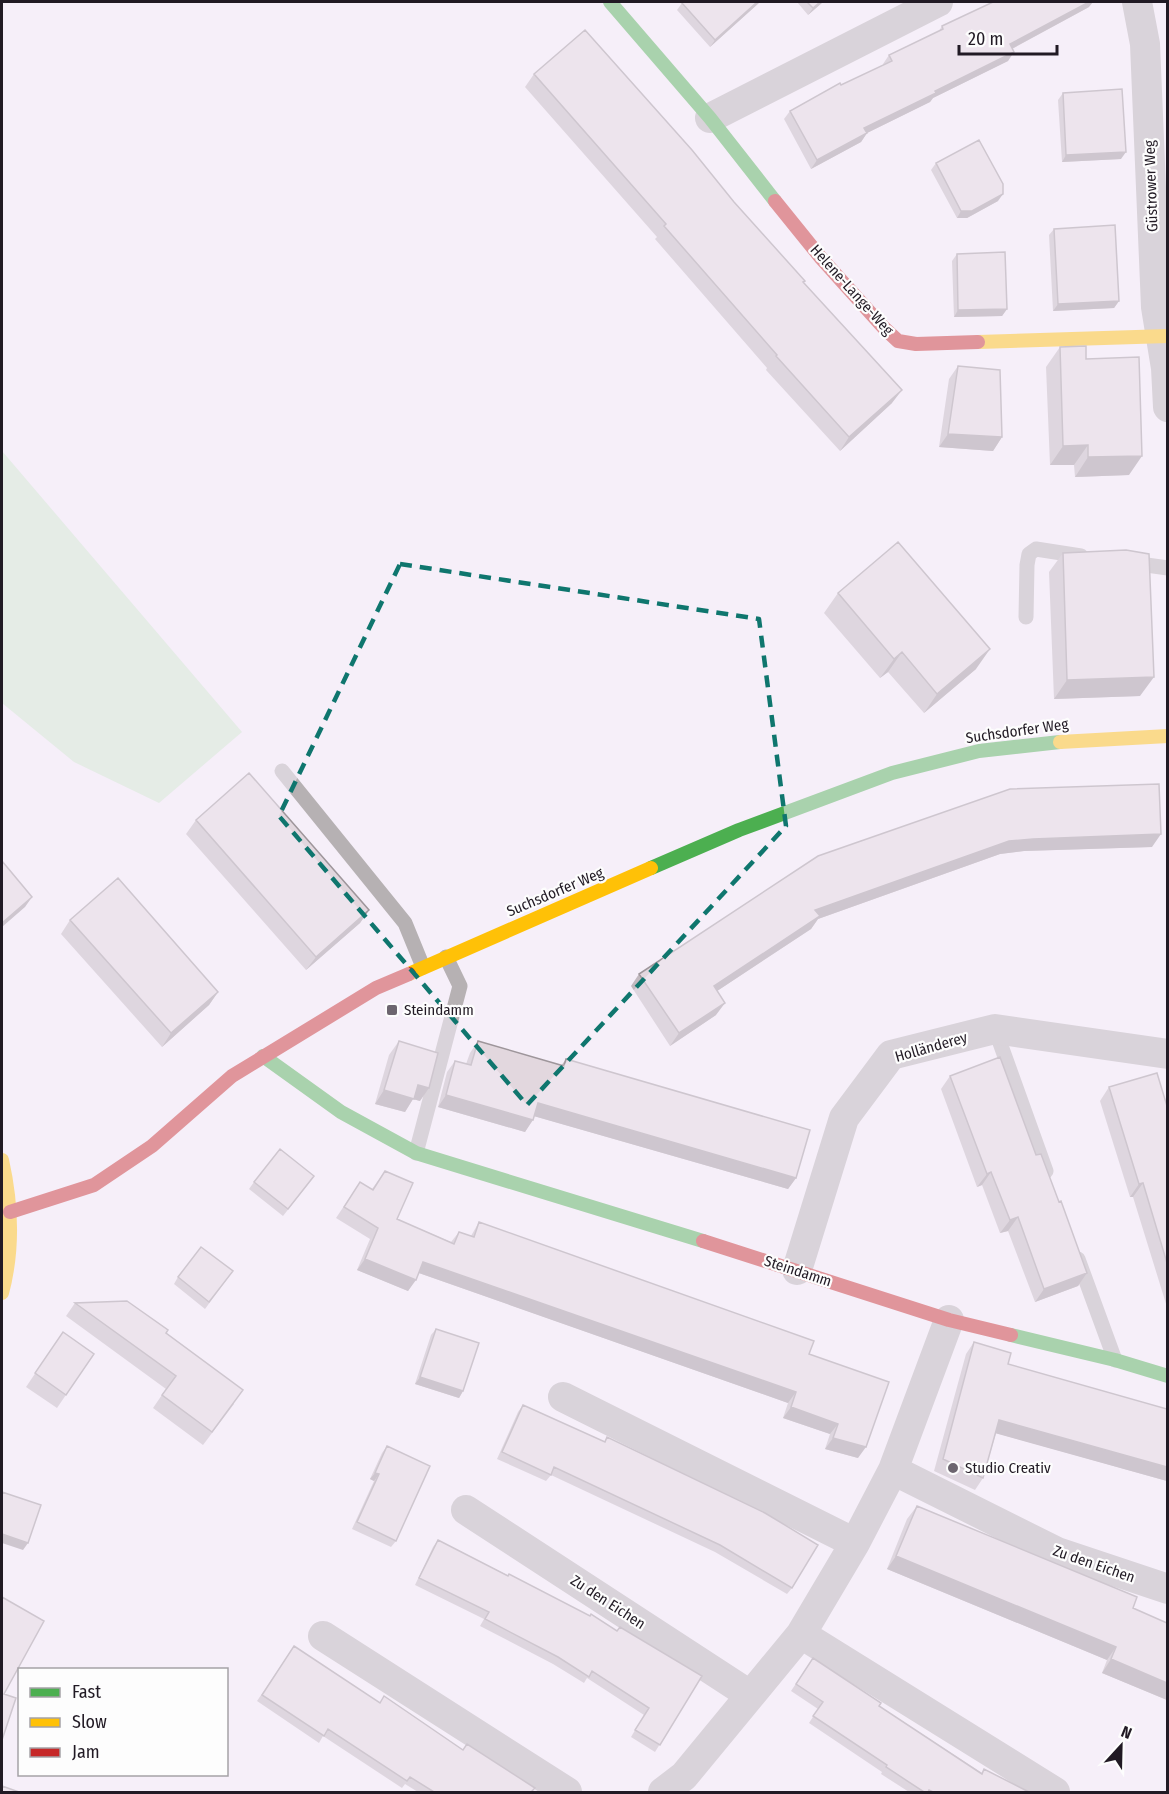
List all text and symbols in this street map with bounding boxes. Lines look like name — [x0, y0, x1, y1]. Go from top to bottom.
scale bar — [959, 18, 1056, 56]
text: 20 m — [968, 28, 1003, 50]
street label: Güstrower Weg — [1140, 140, 1162, 232]
street label: Helene-Lange-Weg — [807, 241, 897, 339]
street label: Suchsdorfer Weg — [965, 715, 1069, 747]
street label: Suchsdorfer Weg — [504, 864, 606, 920]
place label: Steindamm — [404, 1001, 474, 1019]
marker: Steindamm — [385, 1003, 399, 1017]
street label: Holländerey — [893, 1028, 970, 1066]
street label: Steindamm — [762, 1252, 834, 1290]
place label: Studio Creativ — [965, 1459, 1051, 1477]
marker: Studio Creativ — [946, 1461, 960, 1475]
street label: Zu den Eichen — [1051, 1542, 1137, 1586]
street label: Zu den Eichen — [567, 1571, 649, 1633]
legend — [18, 1668, 228, 1776]
text: Fast — [72, 1681, 101, 1703]
text: Slow — [72, 1711, 107, 1733]
north arrow — [1091, 1716, 1151, 1776]
text: N — [1118, 1722, 1134, 1743]
text: Jam — [72, 1741, 100, 1763]

